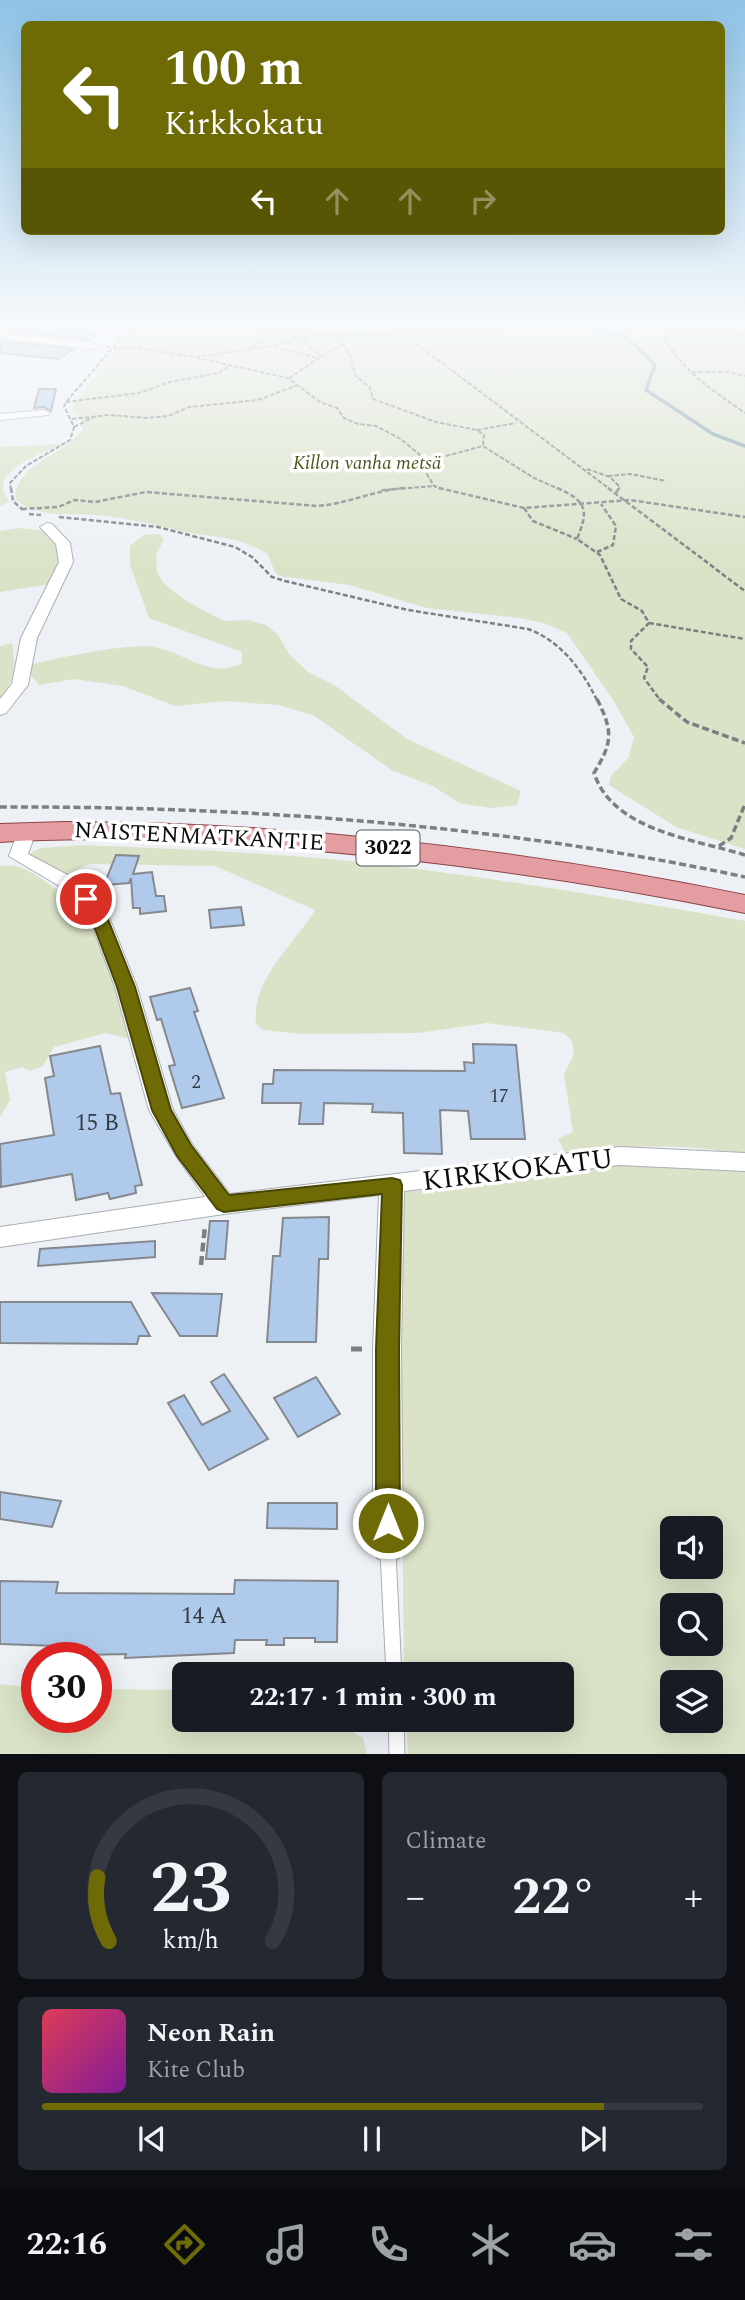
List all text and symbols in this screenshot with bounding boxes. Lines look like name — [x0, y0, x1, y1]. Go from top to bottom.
text: 100 m — [164, 32, 303, 107]
icon: left — [49, 49, 140, 140]
text: Kirkkokatu — [164, 100, 324, 149]
icon: left — [245, 182, 283, 220]
icon: ahead — [318, 182, 356, 220]
icon: ahead — [391, 182, 429, 220]
icon: right — [464, 182, 502, 220]
park label: Killon vanha metsä — [293, 449, 442, 478]
street label: NAISTENMATKANTIE — [73, 813, 325, 861]
road number: 3022 — [356, 830, 420, 866]
pin — [56, 869, 116, 929]
icon: arrive — [67, 880, 105, 918]
house number: 2 — [191, 1068, 201, 1097]
house number: 17 — [489, 1082, 509, 1111]
house number: 15 B — [75, 1106, 119, 1141]
street label: KIRKKOKATU — [420, 1137, 616, 1203]
position arrow — [351, 1486, 425, 1560]
map controls — [660, 1516, 723, 1733]
button: sound — [660, 1516, 723, 1579]
button: search — [660, 1593, 723, 1656]
house number: 14 A — [181, 1599, 227, 1634]
speed limit sign: 30 — [21, 1642, 112, 1733]
button: layers — [660, 1670, 723, 1733]
text: 22:17 · 1 min · 300 m — [249, 1677, 497, 1717]
text: Climate — [406, 1824, 486, 1859]
text: 23 — [150, 1835, 232, 1946]
text: 22° — [512, 1858, 596, 1937]
text: − — [406, 1869, 425, 1927]
text: + — [684, 1869, 703, 1927]
text: km/h — [163, 1922, 219, 1960]
text: Neon Rain — [147, 2013, 275, 2053]
text: Kite Club — [147, 2053, 245, 2088]
icon: previous — [133, 2120, 171, 2158]
icon: pause — [353, 2120, 391, 2158]
icon: next — [574, 2120, 612, 2158]
text: 22:16 — [26, 2220, 107, 2269]
icon: directions — [160, 2220, 209, 2269]
icon: music — [262, 2220, 311, 2269]
icon: phone — [364, 2220, 413, 2269]
icon: climate — [466, 2220, 515, 2269]
icon: car — [568, 2220, 617, 2269]
icon: filters — [669, 2220, 718, 2269]

